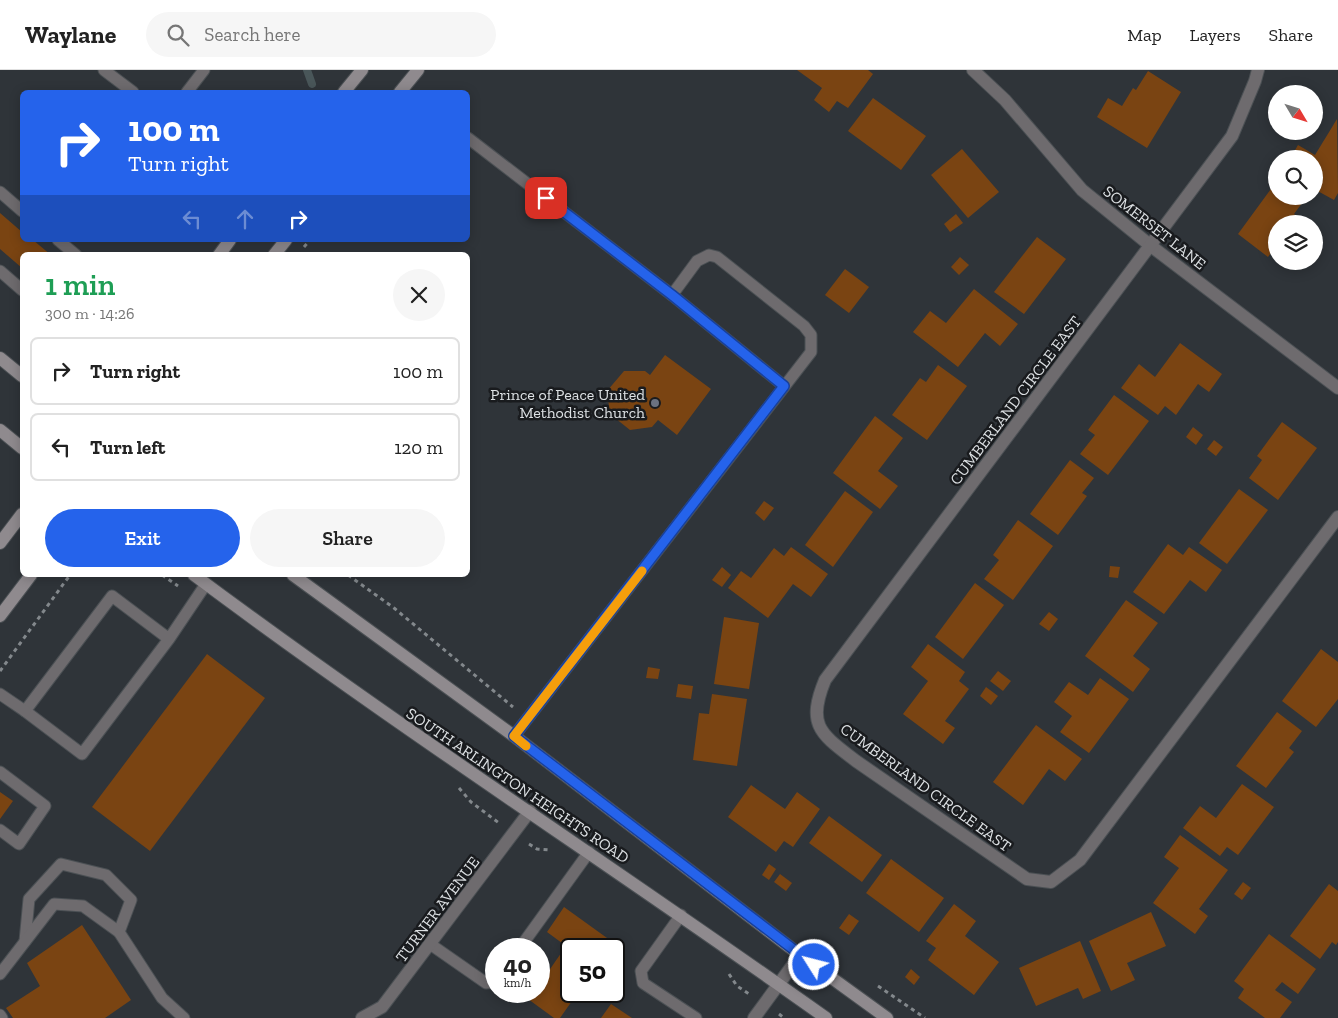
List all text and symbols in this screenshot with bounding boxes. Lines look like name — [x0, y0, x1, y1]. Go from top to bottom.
search box — [146, 12, 496, 57]
text: Waylane — [25, 20, 116, 49]
icon: search — [164, 21, 192, 49]
text: Search here — [204, 23, 301, 46]
text: Map — [1127, 24, 1162, 46]
text: Layers — [1190, 24, 1241, 46]
text: Share — [1269, 24, 1313, 46]
north arrow — [1268, 85, 1322, 140]
map controls — [1268, 85, 1323, 270]
text: 100 m — [128, 108, 220, 150]
icon: right — [45, 110, 110, 175]
text: Turn right — [128, 150, 229, 177]
button: search — [1268, 150, 1323, 205]
pin — [525, 177, 567, 219]
street label: SOMERSET LANE — [1100, 181, 1210, 273]
icon: arrive — [532, 184, 560, 212]
icon: left — [178, 205, 206, 233]
icon: ahead — [231, 205, 259, 233]
icon: right — [284, 205, 312, 233]
button: layers — [1268, 215, 1323, 270]
text: 1 min — [45, 267, 115, 303]
button: close — [393, 269, 445, 321]
text: 300 m · 14:26 — [45, 304, 135, 323]
street label: CUMBERLAND CIRCLE EAST — [946, 312, 1085, 488]
icon: right — [47, 357, 75, 385]
text: Turn right — [90, 360, 180, 383]
text: 100 m — [393, 360, 443, 383]
place label: Prince of Peace United Methodist Church — [490, 385, 645, 422]
marker: Prince of Peace United Methodist Church — [649, 397, 661, 409]
icon: left — [47, 433, 75, 461]
text: Turn left — [90, 436, 165, 459]
text: 120 m — [394, 436, 443, 459]
button: Exit — [45, 509, 240, 567]
button: Share — [250, 509, 445, 567]
street label: SOUTH ARLINGTON HEIGHTS ROAD — [403, 704, 633, 867]
street label: CUMBERLAND CIRCLE EAST — [837, 719, 1015, 856]
street label: TURNER AVENUE — [392, 853, 483, 966]
speed limit sign: 50 — [560, 938, 625, 1003]
position arrow — [787, 938, 839, 990]
text: 40 — [503, 949, 532, 979]
text: km/h — [504, 976, 531, 990]

